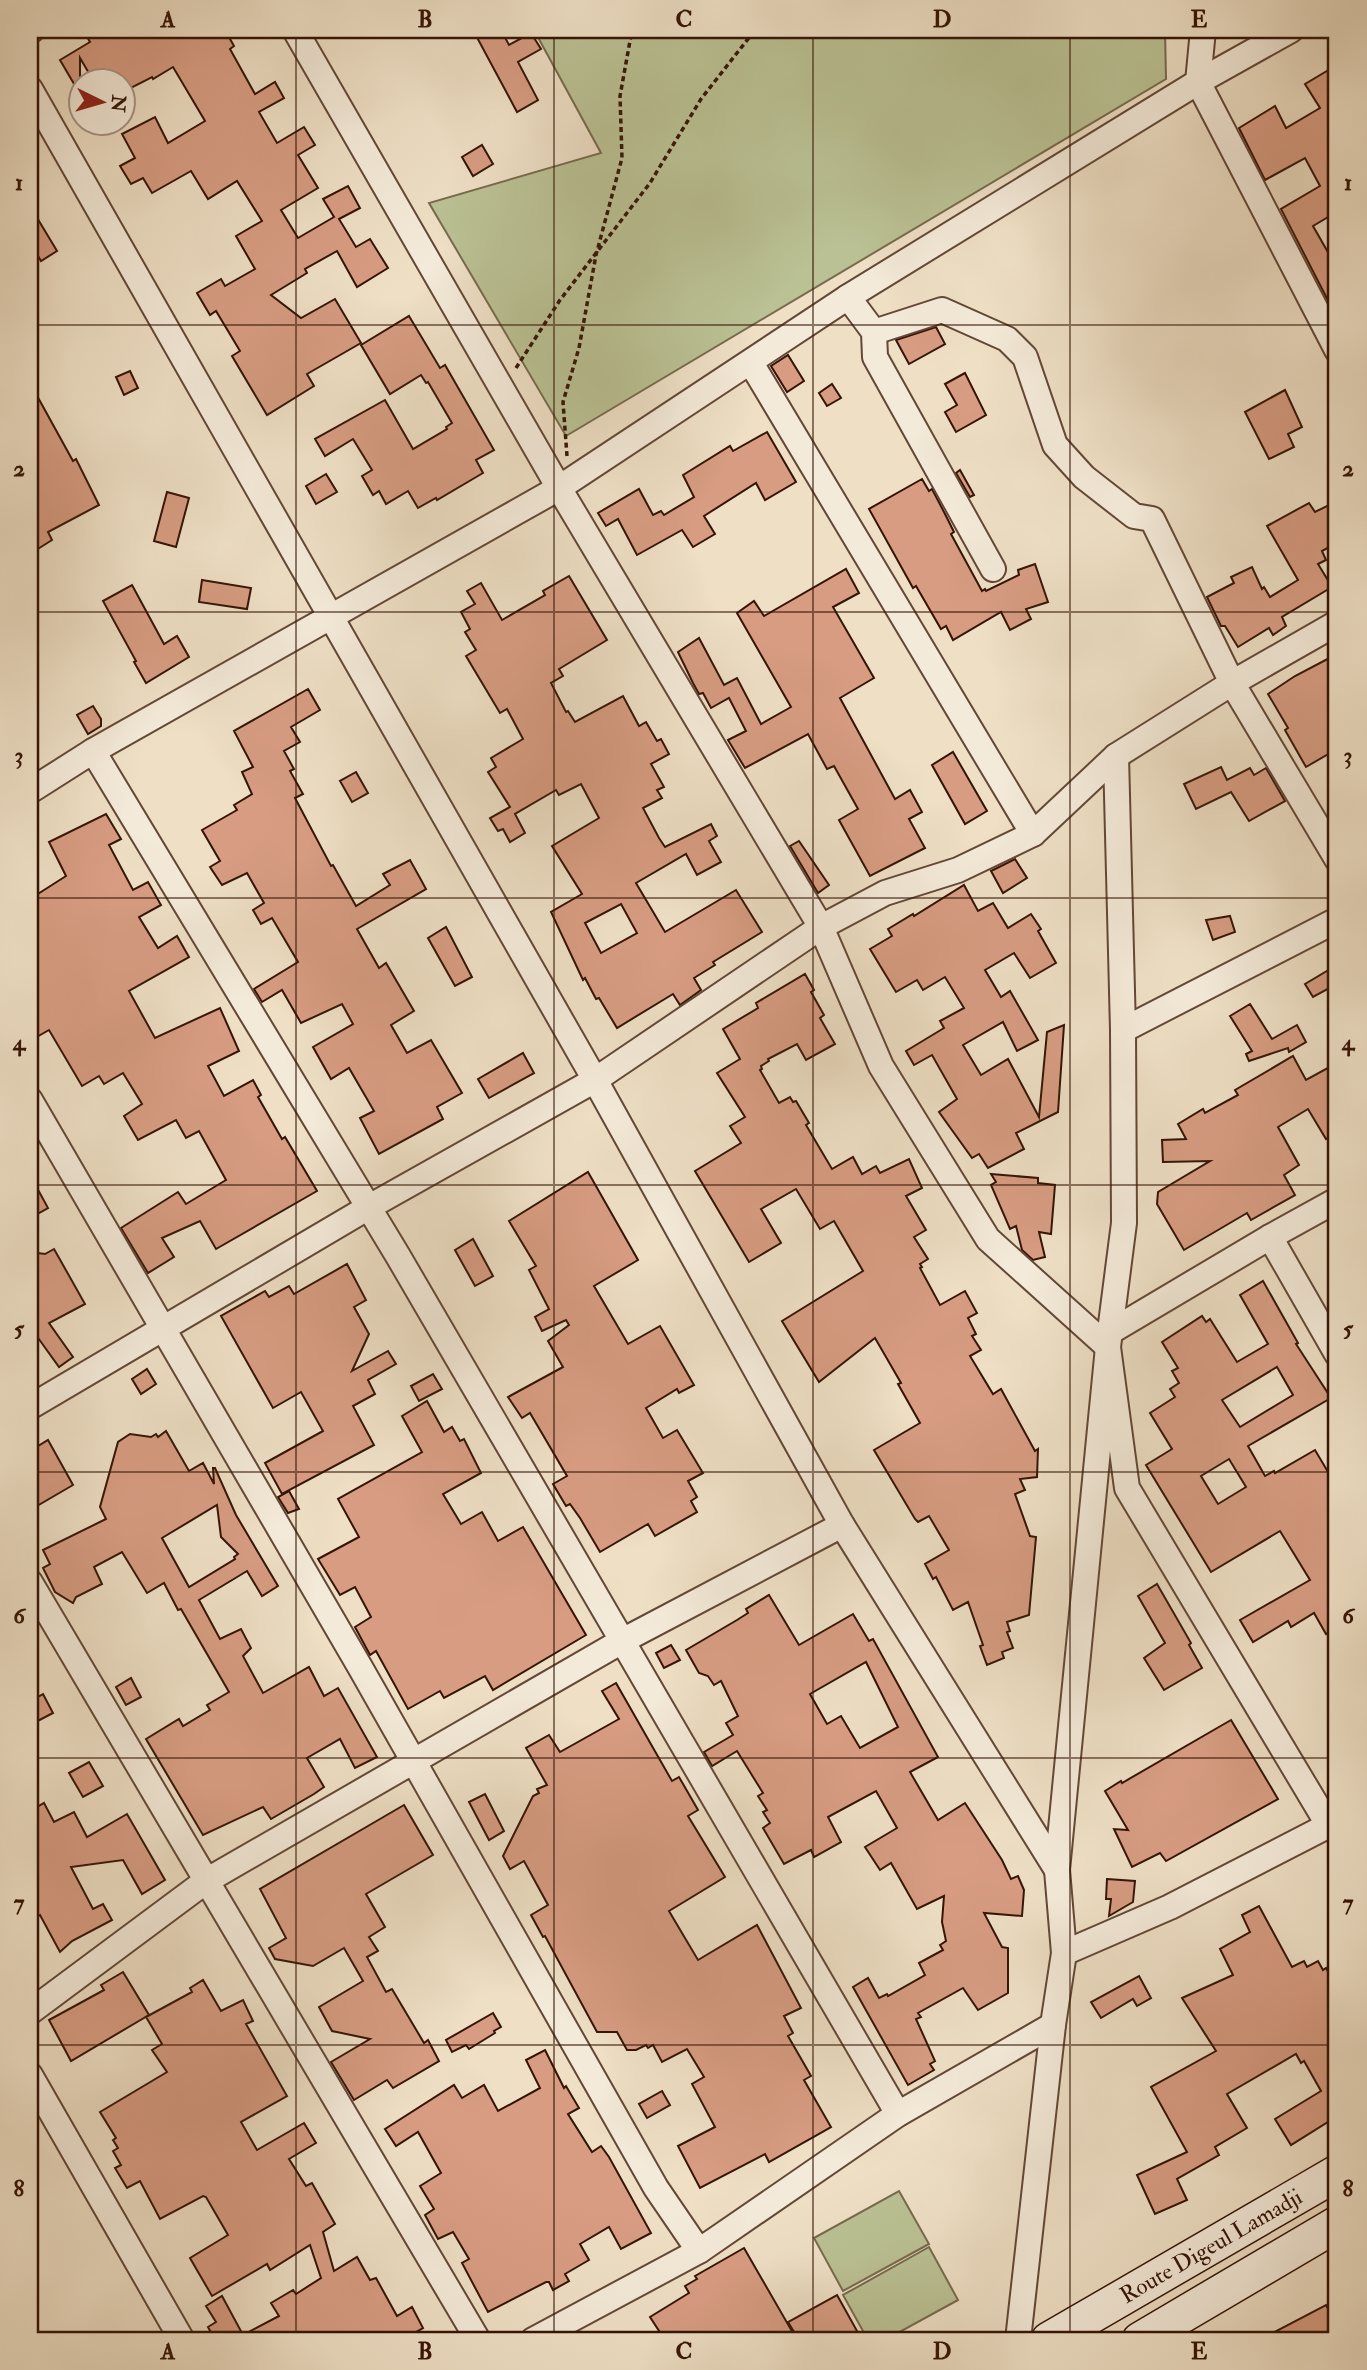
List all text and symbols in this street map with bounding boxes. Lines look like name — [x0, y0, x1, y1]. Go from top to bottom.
text: A — [160, 5, 176, 34]
text: B — [417, 5, 433, 34]
text: C — [676, 5, 692, 34]
text: D — [933, 5, 951, 34]
text: E — [1191, 5, 1208, 34]
north arrow — [66, 66, 136, 136]
text: N — [105, 93, 131, 114]
text: 1 — [15, 168, 23, 197]
text: 1 — [1344, 168, 1352, 197]
text: 2 — [13, 454, 25, 483]
text: 2 — [1342, 454, 1354, 483]
text: 3 — [15, 741, 23, 770]
text: 3 — [1344, 741, 1352, 770]
text: 4 — [12, 1028, 27, 1057]
text: 4 — [1341, 1028, 1356, 1057]
text: 5 — [14, 1314, 25, 1343]
text: 5 — [1343, 1314, 1354, 1343]
text: 6 — [13, 1601, 27, 1630]
text: 6 — [1342, 1601, 1356, 1630]
text: 7 — [14, 1888, 25, 1917]
text: 7 — [1343, 1888, 1354, 1917]
text: 8 — [14, 2174, 25, 2203]
text: 8 — [1343, 2174, 1354, 2203]
street label: Route Digeul Lamadji — [1115, 2182, 1307, 2310]
text: A — [160, 2337, 176, 2366]
text: B — [417, 2337, 433, 2366]
text: C — [676, 2337, 692, 2366]
text: D — [933, 2337, 951, 2366]
text: E — [1191, 2337, 1208, 2366]

